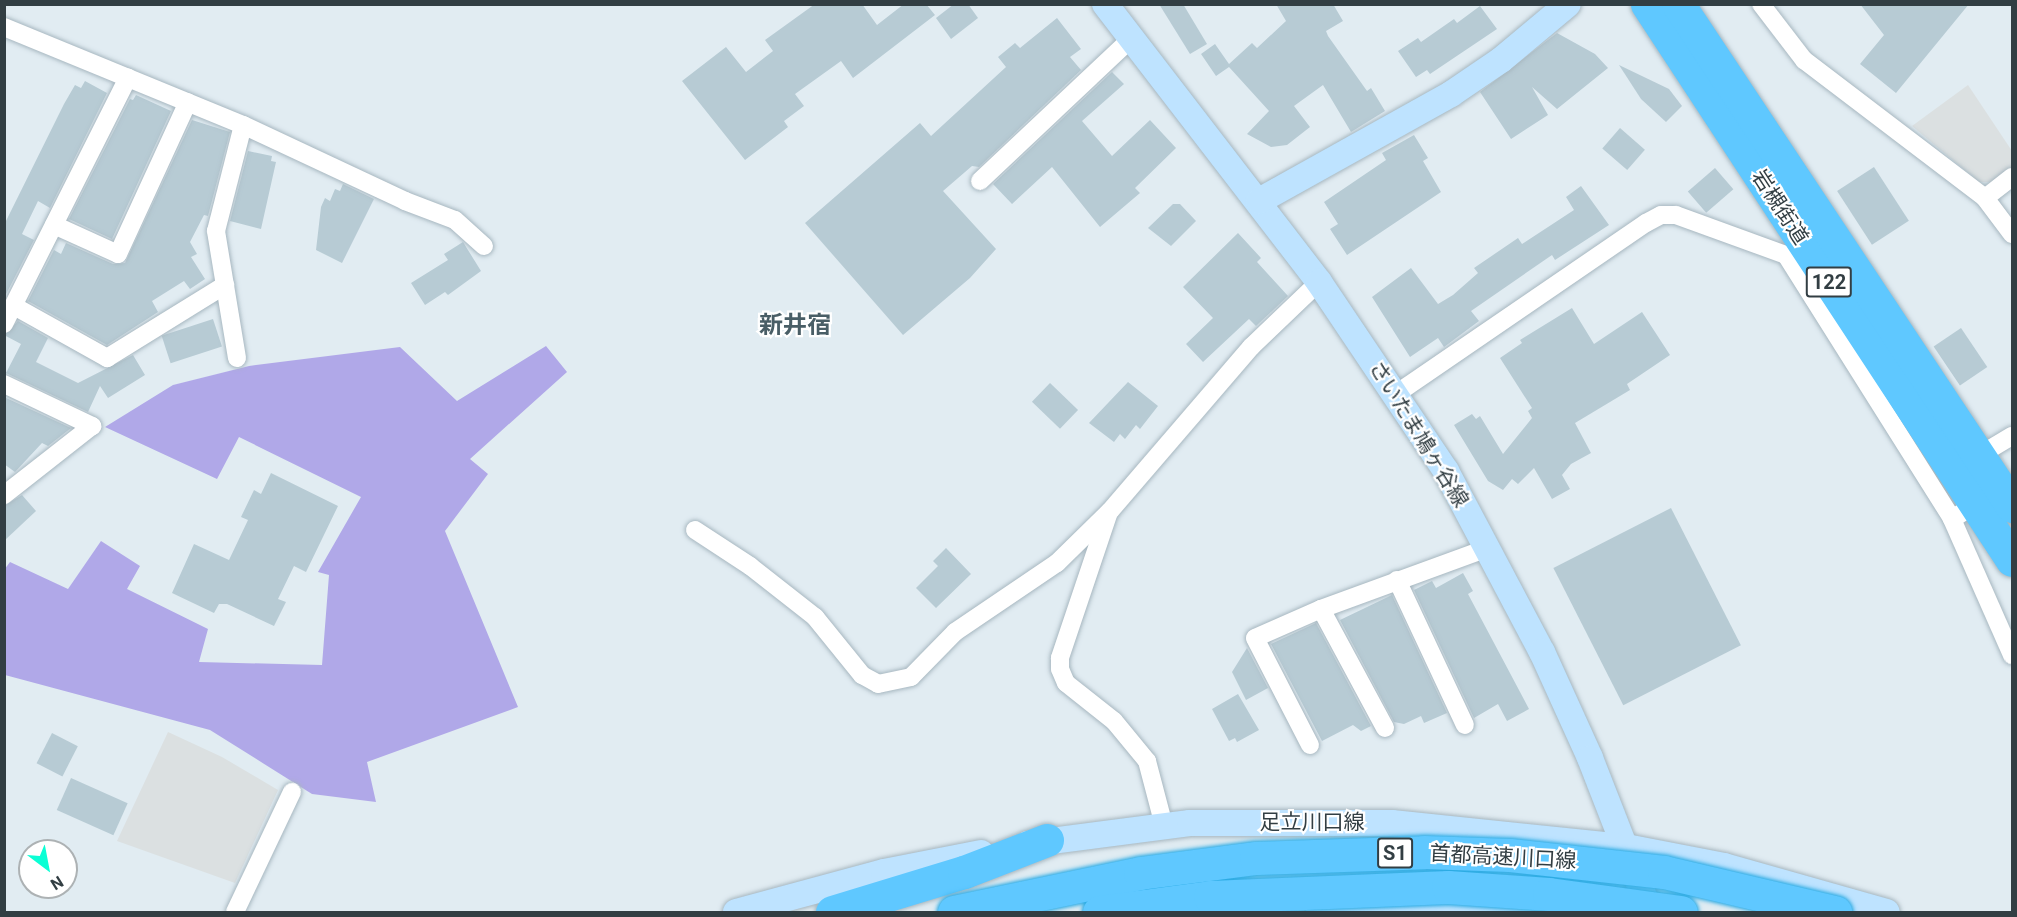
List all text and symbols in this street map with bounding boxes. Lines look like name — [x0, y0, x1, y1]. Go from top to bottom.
street label: 岩槻街道 — [1747, 165, 1813, 249]
road number: 122 — [1805, 265, 1853, 299]
district label: 新井宿 — [759, 312, 831, 340]
street label: さいたま鳩ヶ谷線 — [1364, 356, 1474, 512]
street label: 足立川口線 — [1260, 809, 1364, 835]
road number: S1 — [1377, 836, 1413, 870]
north arrow — [18, 839, 78, 899]
street label: 首都高速川口線 — [1429, 841, 1577, 873]
text: N — [47, 872, 67, 894]

